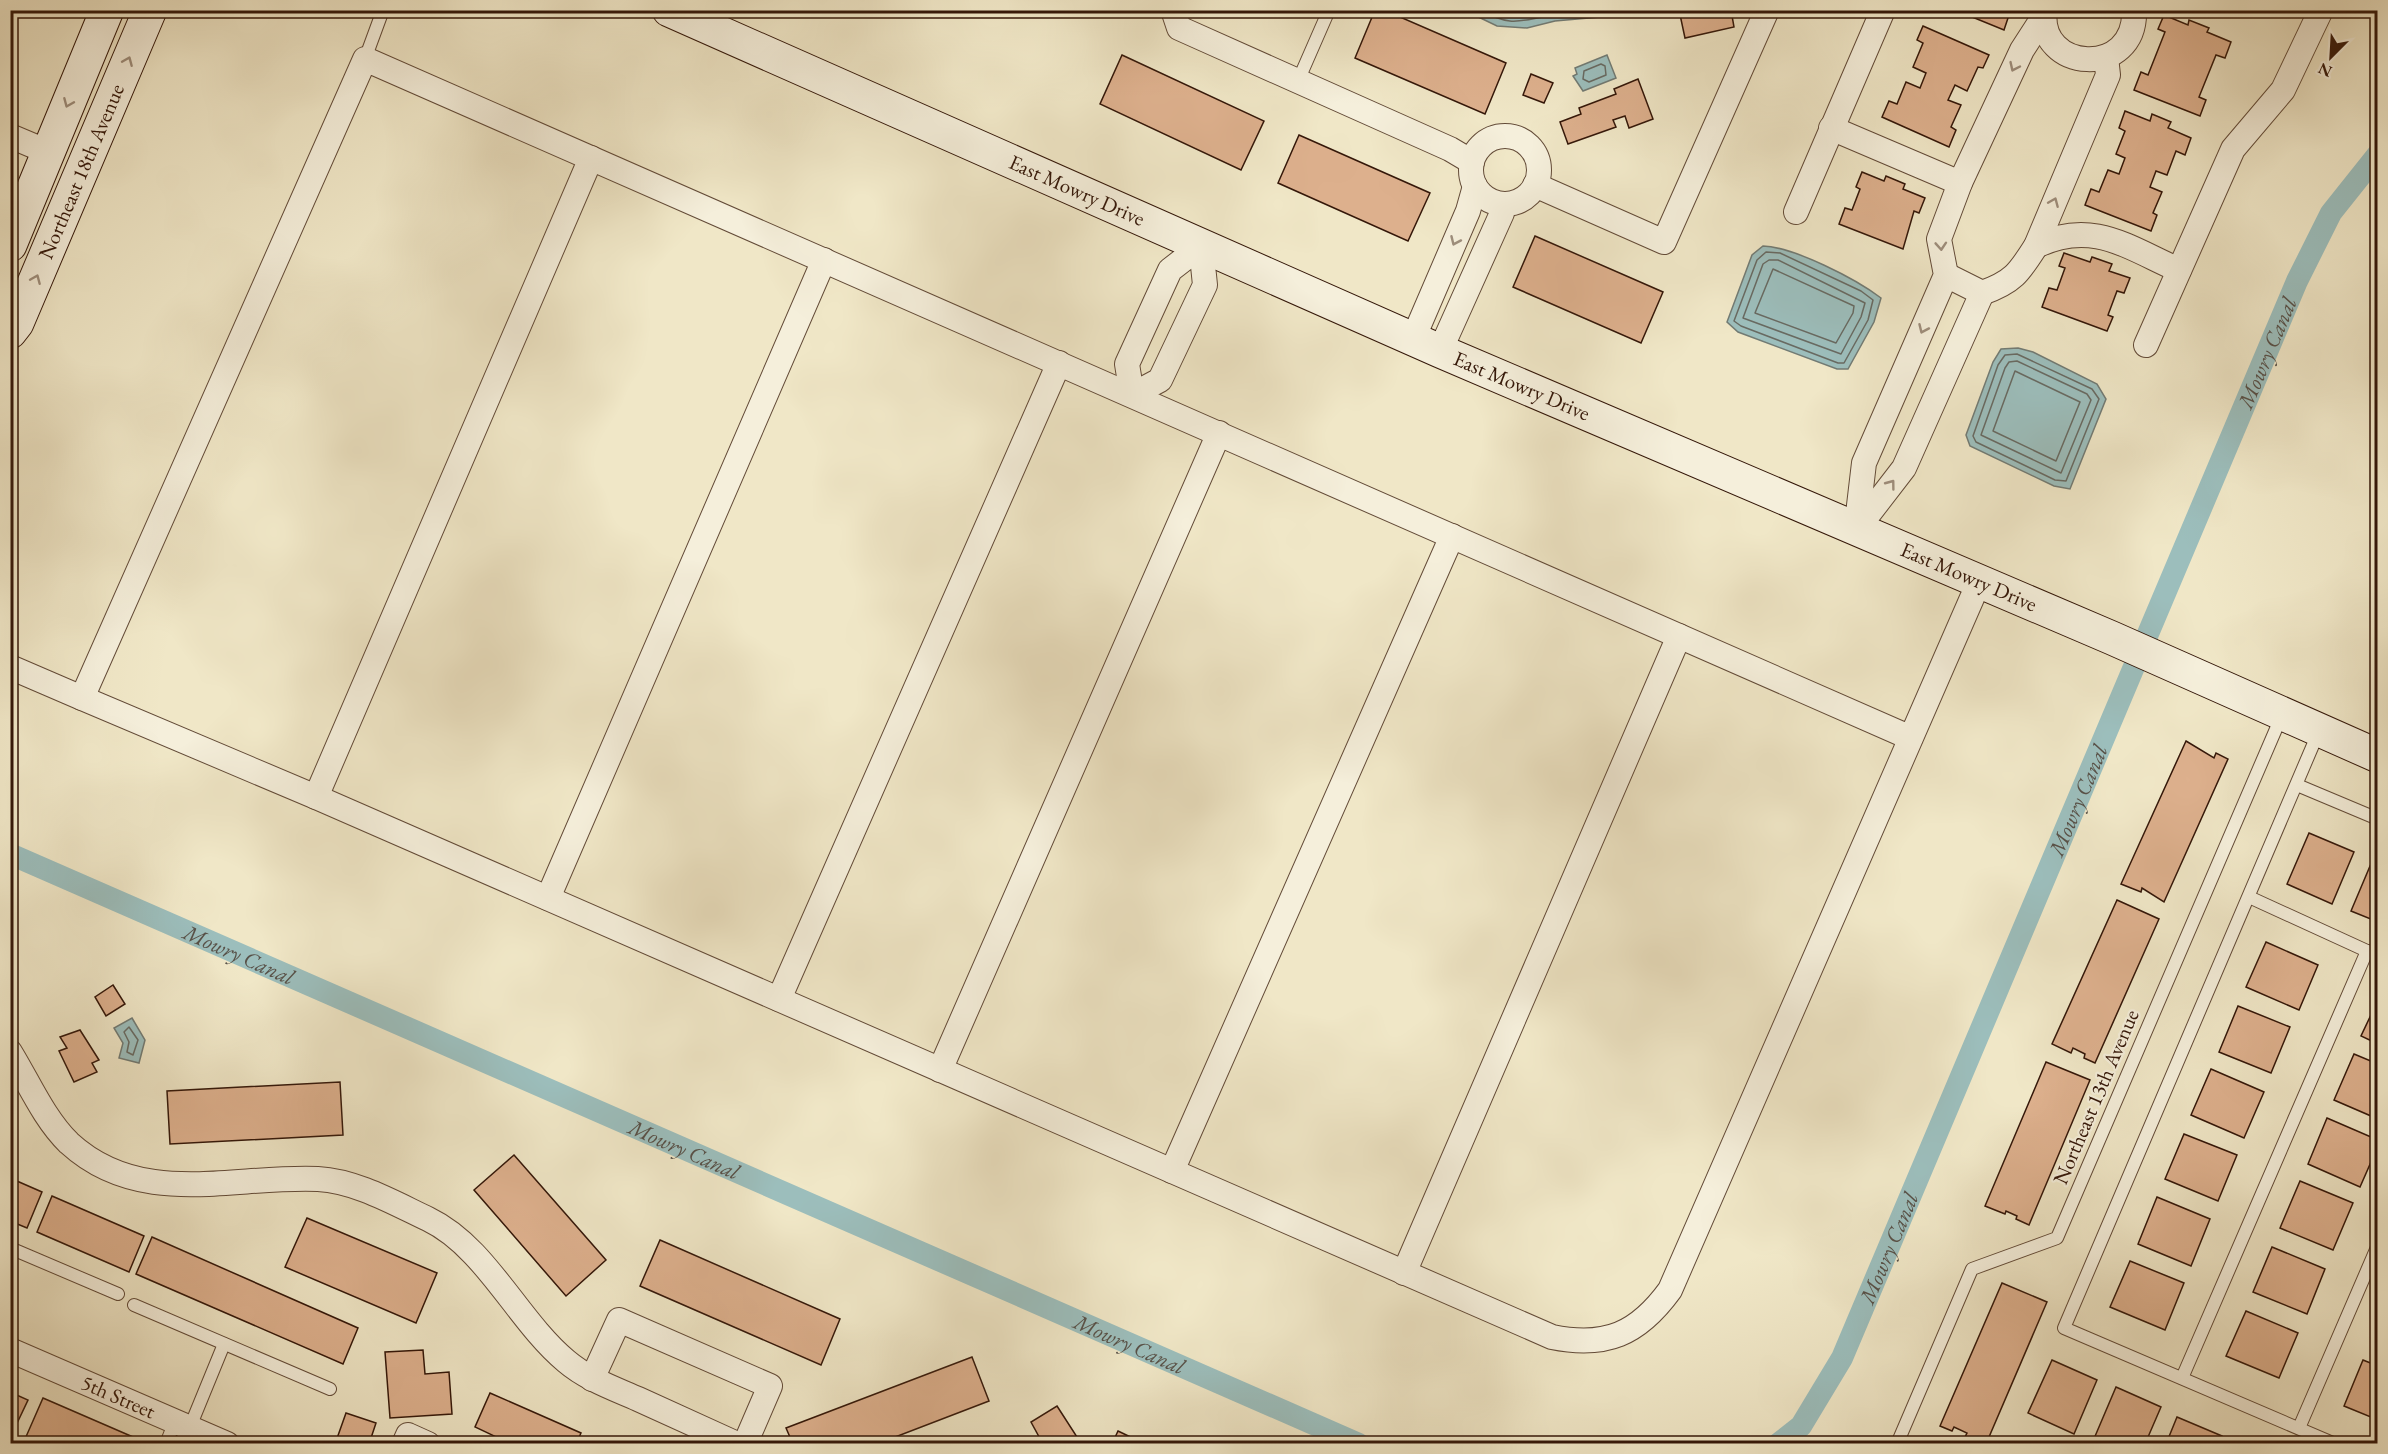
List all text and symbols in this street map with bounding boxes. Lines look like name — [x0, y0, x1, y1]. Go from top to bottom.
north arrow — [2301, 27, 2361, 87]
one-way arrow — [121, 56, 133, 67]
text: N — [2315, 58, 2335, 82]
one-way arrow — [2010, 60, 2022, 71]
street label: Northeast 18th Avenue — [32, 80, 130, 263]
one-way arrow — [63, 97, 75, 108]
street label: East Mowry Drive — [1005, 148, 1149, 232]
one-way arrow — [2047, 198, 2059, 209]
one-way arrow — [1450, 235, 1462, 246]
one-way arrow — [1935, 242, 1948, 251]
one-way arrow — [29, 275, 41, 286]
water label: Mowry Canal — [2230, 292, 2304, 415]
one-way arrow — [1918, 323, 1930, 334]
street label: East Mowry Drive — [1450, 344, 1594, 426]
one-way arrow — [1884, 480, 1895, 491]
street label: East Mowry Drive — [1897, 535, 2041, 617]
water label: Mowry Canal — [2041, 740, 2115, 862]
water label: Mowry Canal — [177, 917, 299, 992]
street label: Northeast 13th Avenue — [2046, 1005, 2145, 1188]
water label: Mowry Canal — [622, 1112, 745, 1187]
water label: Mowry Canal — [1852, 1188, 1926, 1310]
water label: Mowry Canal — [1068, 1306, 1190, 1381]
street label: 5th Street — [77, 1369, 160, 1424]

